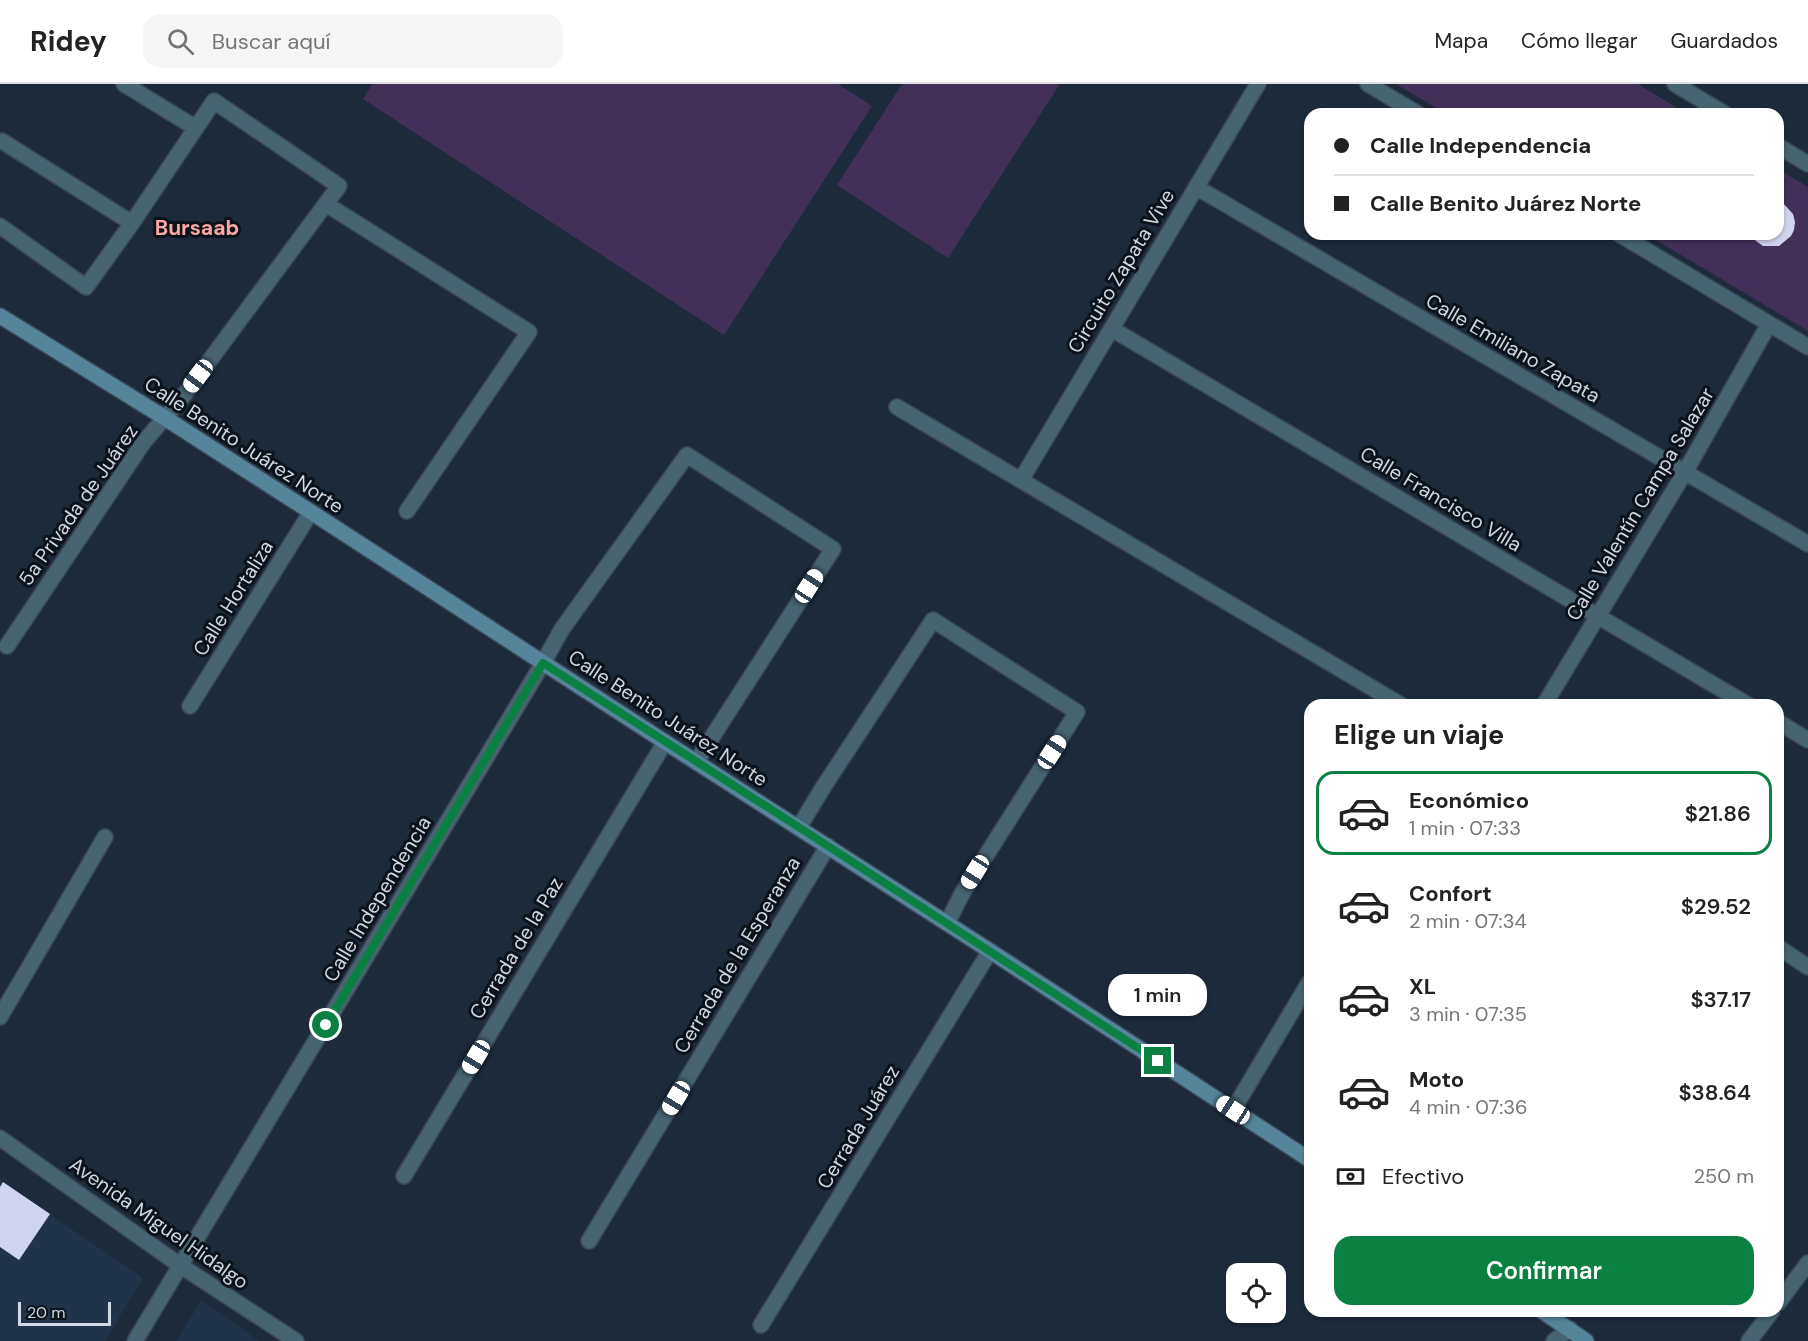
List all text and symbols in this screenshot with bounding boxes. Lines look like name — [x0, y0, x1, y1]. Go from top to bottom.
search box — [143, 14, 563, 68]
text: Ridey — [30, 23, 107, 60]
icon: search — [164, 25, 197, 58]
text: Buscar aquí — [212, 27, 331, 56]
text: Mapa — [1434, 27, 1488, 55]
text: Cómo llegar — [1521, 27, 1638, 55]
text: Guardados — [1671, 27, 1778, 55]
text: Calle Independencia — [1370, 131, 1591, 160]
street label: Circuito Zapata Vive — [1062, 184, 1180, 358]
text: Calle Benito Juárez Norte — [1370, 189, 1641, 218]
district label: Bursaab — [155, 214, 239, 242]
street label: Calle Emiliano Zapata — [1421, 287, 1605, 409]
car — [180, 356, 216, 396]
street label: Calle Benito Juárez Norte — [139, 371, 349, 519]
street label: Calle Valentín Campa Salazar — [1560, 383, 1720, 625]
street label: 5a Privada de Juárez — [13, 419, 143, 591]
street label: Calle Francisco Villa — [1355, 440, 1527, 558]
street label: Calle Hortaliza — [187, 535, 279, 661]
car — [792, 566, 826, 606]
street label: Calle Benito Juárez Norte — [563, 644, 773, 792]
text: Elige un viaje — [1334, 717, 1504, 752]
car — [1035, 732, 1069, 772]
icon: car — [1337, 786, 1391, 840]
text: Económico — [1409, 786, 1529, 815]
text: $21.86 — [1685, 799, 1751, 828]
street label: Calle Independencia — [317, 811, 437, 987]
text: 1 min · 07:33 — [1409, 815, 1521, 841]
street label: Cerrada de la Esperanza — [668, 852, 806, 1058]
car — [958, 852, 992, 892]
street label: Cerrada de la Paz — [463, 872, 569, 1024]
icon: car — [1337, 879, 1391, 933]
text: Confort — [1409, 879, 1492, 908]
text: $29.52 — [1681, 892, 1751, 921]
text: 2 min · 07:34 — [1409, 908, 1527, 934]
icon: car — [1337, 972, 1391, 1026]
text: XL — [1409, 972, 1436, 1001]
callout: 1 min — [1108, 974, 1208, 1016]
text: 1 min — [1134, 982, 1181, 1008]
text: $37.17 — [1690, 985, 1751, 1014]
text: 3 min · 07:35 — [1409, 1001, 1527, 1027]
route start — [312, 1011, 339, 1038]
car — [459, 1037, 493, 1077]
route end — [1144, 1047, 1171, 1074]
street label: Cerrada Juárez — [811, 1060, 905, 1194]
icon: car — [1337, 1065, 1391, 1119]
text: Moto — [1409, 1065, 1464, 1094]
car — [659, 1078, 693, 1118]
text: $38.64 — [1678, 1078, 1751, 1107]
car — [1213, 1093, 1253, 1127]
text: 4 min · 07:36 — [1409, 1094, 1528, 1120]
street label: Avenida Miguel Hidalgo — [64, 1151, 254, 1295]
icon: cash — [1334, 1160, 1367, 1193]
text: Efectivo — [1382, 1162, 1464, 1191]
text: 250 m — [1693, 1163, 1754, 1189]
button: Confirmar — [1334, 1236, 1754, 1305]
map controls — [1226, 1263, 1286, 1323]
button: locate — [1226, 1263, 1286, 1323]
scale bar — [18, 1299, 111, 1326]
text: 20 m — [27, 1302, 66, 1323]

